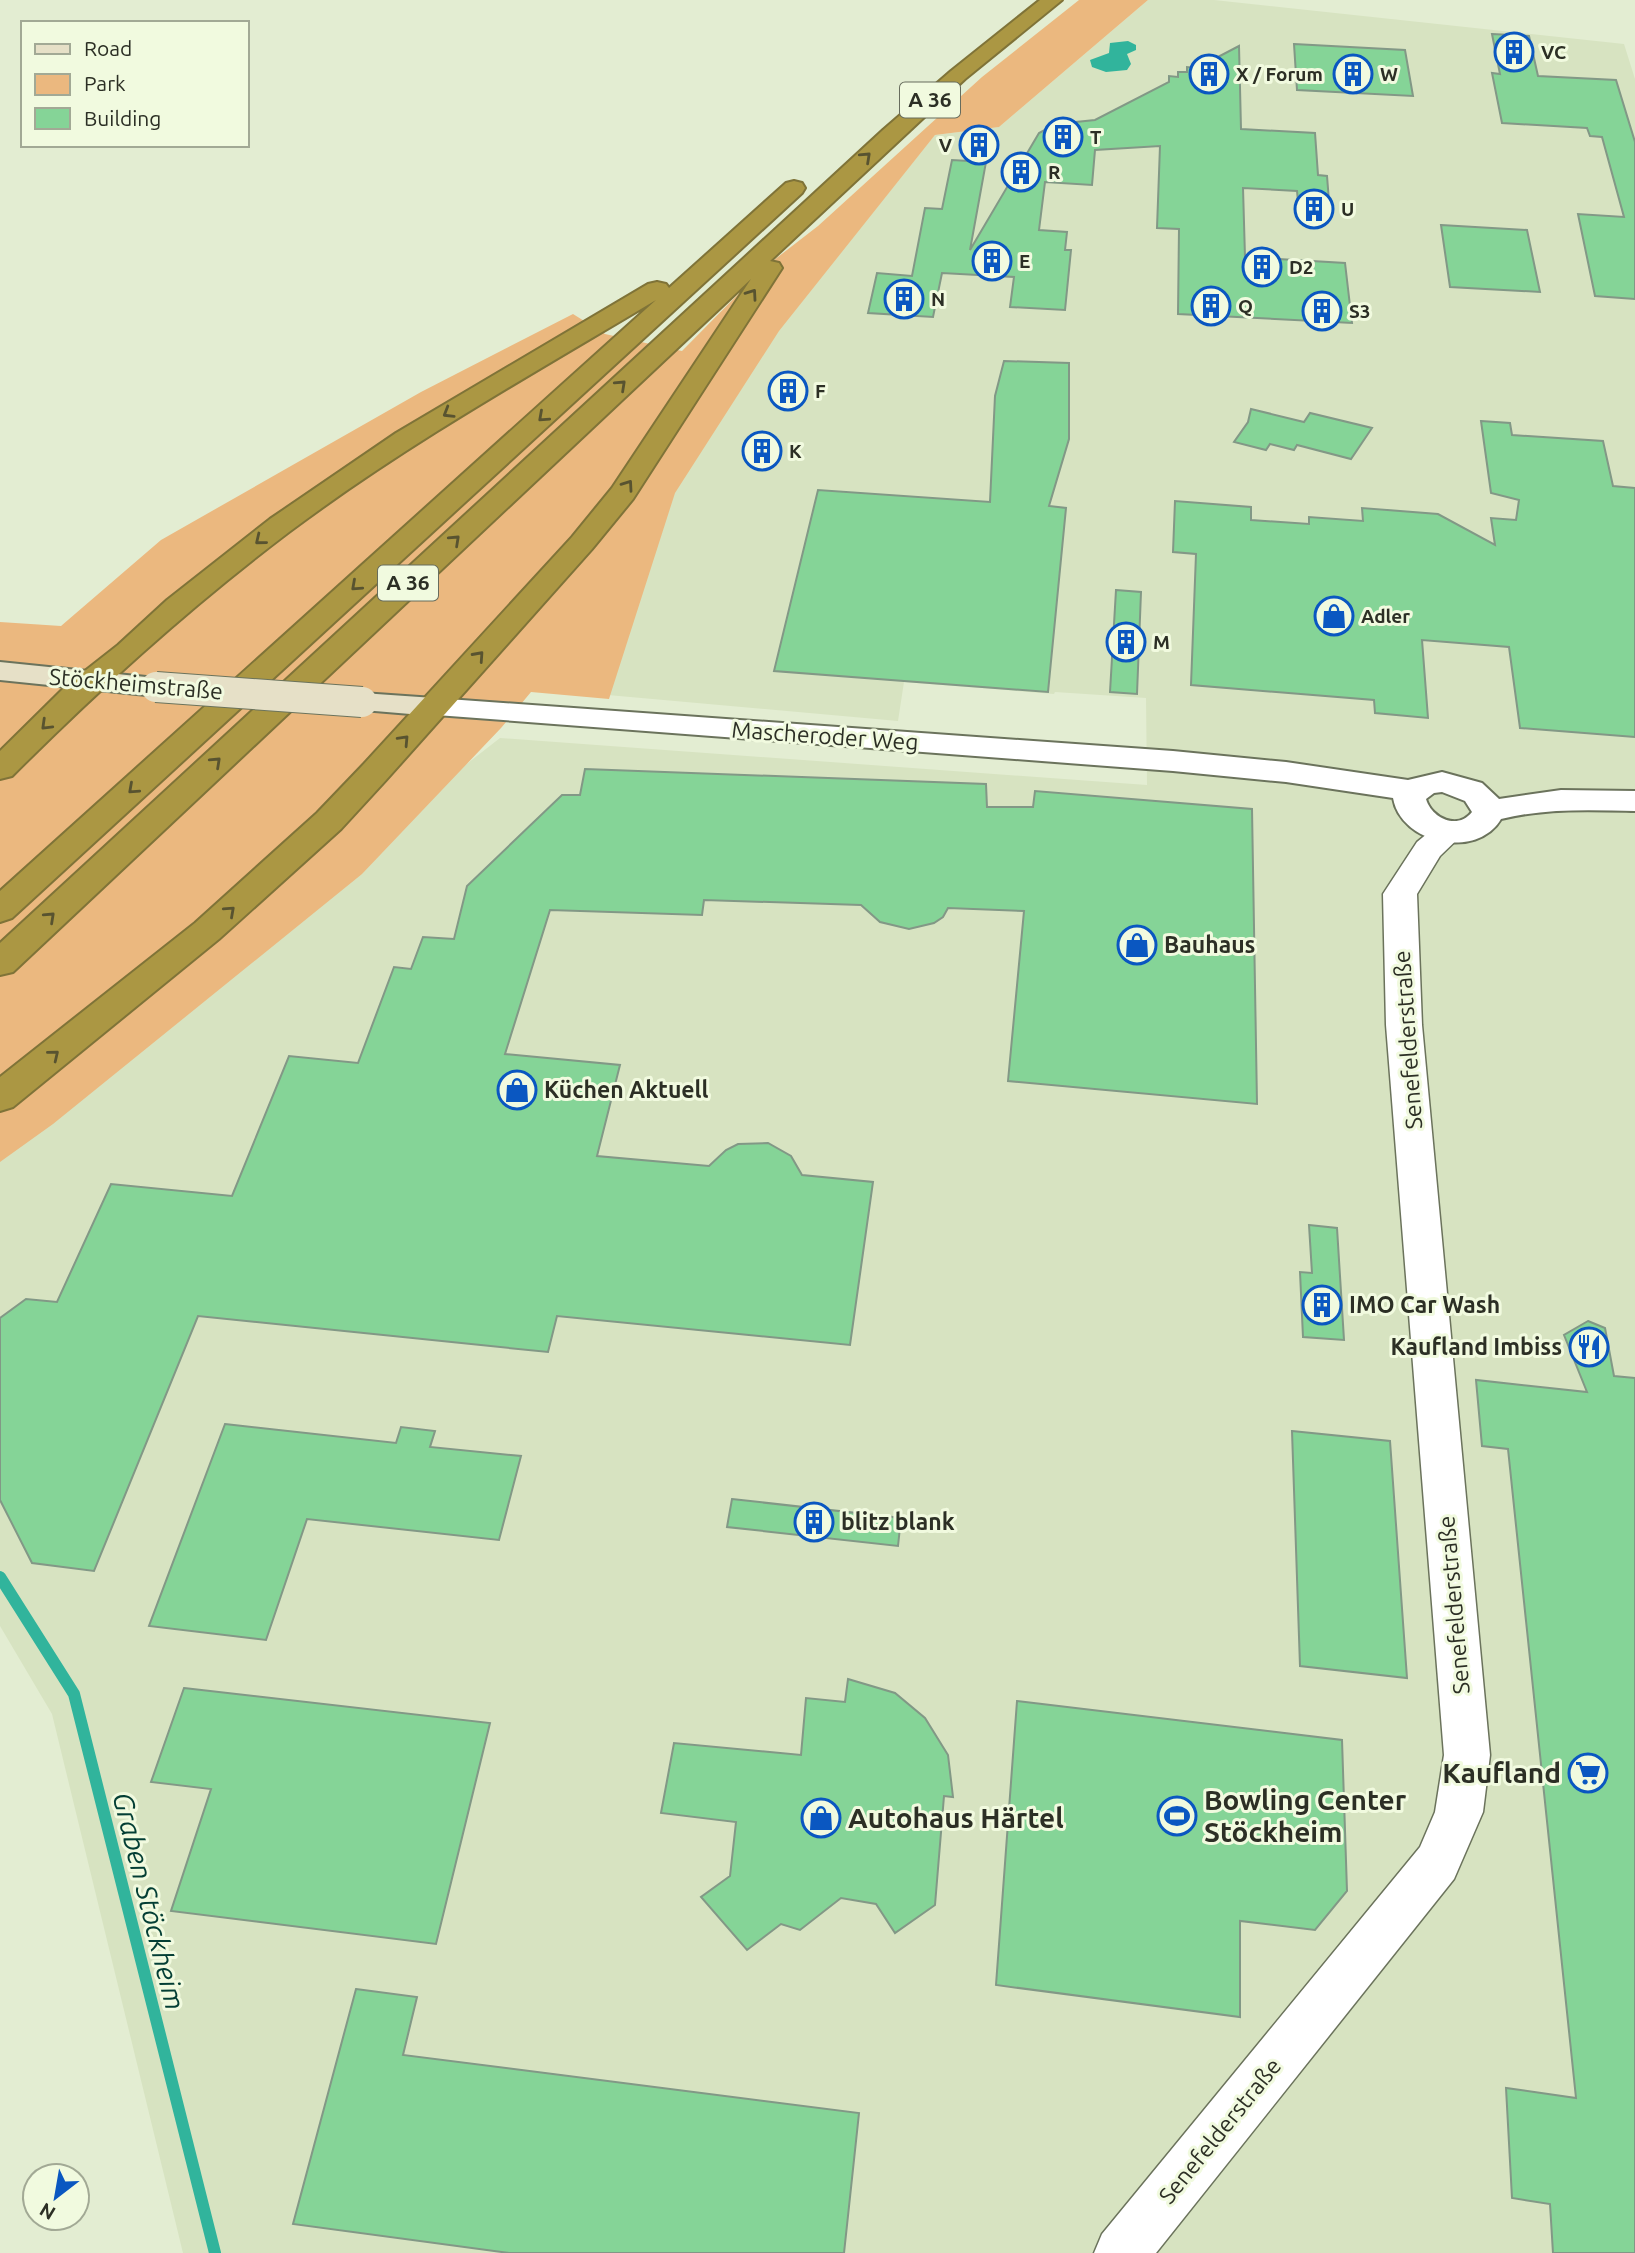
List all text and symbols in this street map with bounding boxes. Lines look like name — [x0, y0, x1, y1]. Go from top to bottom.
legend — [21, 21, 248, 147]
building icon: VC — [1493, 31, 1535, 73]
text: Road — [84, 36, 132, 60]
place label: VC — [1541, 41, 1566, 63]
building icon: X / Forum — [1188, 53, 1230, 95]
building icon: W — [1332, 53, 1374, 95]
place label: X / Forum — [1236, 63, 1323, 85]
place label: W — [1380, 63, 1398, 85]
text: Park — [84, 71, 126, 95]
road number: A 36 — [900, 82, 960, 118]
text: Building — [84, 106, 161, 130]
building icon: T — [1042, 116, 1084, 158]
building icon: V — [958, 124, 1000, 166]
place label: T — [1090, 126, 1102, 148]
place label: V — [939, 134, 953, 156]
building icon: R — [1000, 151, 1042, 193]
one-way arrow — [858, 153, 871, 165]
place label: R — [1048, 161, 1061, 183]
building icon: U — [1293, 188, 1335, 230]
place label: U — [1341, 198, 1354, 220]
building icon: E — [971, 240, 1013, 282]
building icon: D2 — [1241, 246, 1283, 288]
place label: E — [1019, 250, 1030, 272]
place label: D2 — [1289, 256, 1314, 278]
building icon: N — [883, 278, 925, 320]
building icon: Q — [1190, 285, 1232, 327]
place label: N — [931, 288, 945, 310]
one-way arrow — [744, 289, 756, 302]
building icon: S3 — [1301, 290, 1343, 332]
place label: Q — [1238, 295, 1253, 317]
place label: S3 — [1349, 300, 1371, 322]
building icon: F — [767, 370, 809, 412]
one-way arrow — [613, 380, 626, 393]
place label: F — [815, 380, 826, 402]
one-way arrow — [443, 405, 456, 418]
one-way arrow — [538, 408, 551, 421]
building icon: K — [741, 430, 783, 472]
place label: K — [789, 440, 802, 462]
one-way arrow — [620, 480, 632, 493]
one-way arrow — [255, 532, 268, 545]
one-way arrow — [446, 535, 459, 548]
road number: A 36 — [378, 566, 438, 600]
one-way arrow — [351, 578, 364, 590]
shop icon: Adler — [1313, 595, 1355, 637]
place label: Adler — [1361, 605, 1410, 627]
building icon: M — [1105, 621, 1147, 663]
place label: M — [1153, 631, 1170, 653]
one-way arrow — [471, 652, 483, 665]
street label: Stöckheimstraße — [48, 663, 224, 704]
street label: Mascheroder Weg — [731, 716, 919, 755]
one-way arrow — [41, 717, 54, 730]
one-way arrow — [396, 735, 409, 748]
one-way arrow — [208, 757, 221, 770]
one-way arrow — [129, 780, 142, 793]
one-way arrow — [222, 906, 235, 919]
one-way arrow — [42, 912, 55, 925]
shop icon: Bauhaus — [1116, 924, 1158, 966]
place label: Bauhaus — [1164, 932, 1255, 957]
street label: Senefelderstraße — [1389, 950, 1426, 1130]
one-way arrow — [46, 1050, 58, 1063]
shop icon: Küchen Aktuell — [496, 1069, 538, 1111]
place label: Küchen Aktuell — [544, 1077, 709, 1102]
building icon: IMO Car Wash — [1301, 1284, 1343, 1326]
place label: IMO Car Wash — [1349, 1292, 1500, 1317]
restaurant icon: Kaufland Imbiss — [1568, 1326, 1610, 1368]
place label: Kaufland Imbiss — [1390, 1334, 1562, 1359]
building icon: blitz blank — [793, 1501, 835, 1543]
place label: blitz blank — [841, 1509, 955, 1534]
street label: Senefelderstraße — [1433, 1515, 1474, 1695]
supermarket icon: Kaufland — [1567, 1752, 1609, 1794]
place label: Kaufland — [1442, 1757, 1561, 1788]
place label: Bowling Center Stöckheim — [1204, 1784, 1407, 1847]
water label: Graben Stöckheim — [107, 1789, 192, 2013]
sports icon: Bowling Center Stöckheim — [1156, 1795, 1198, 1837]
shop icon: Autohaus Härtel — [800, 1797, 842, 1839]
place label: Autohaus Härtel — [848, 1802, 1064, 1833]
street label: Senefelderstraße — [1154, 2053, 1286, 2208]
north arrow — [21, 2162, 91, 2232]
text: N — [35, 2198, 59, 2225]

